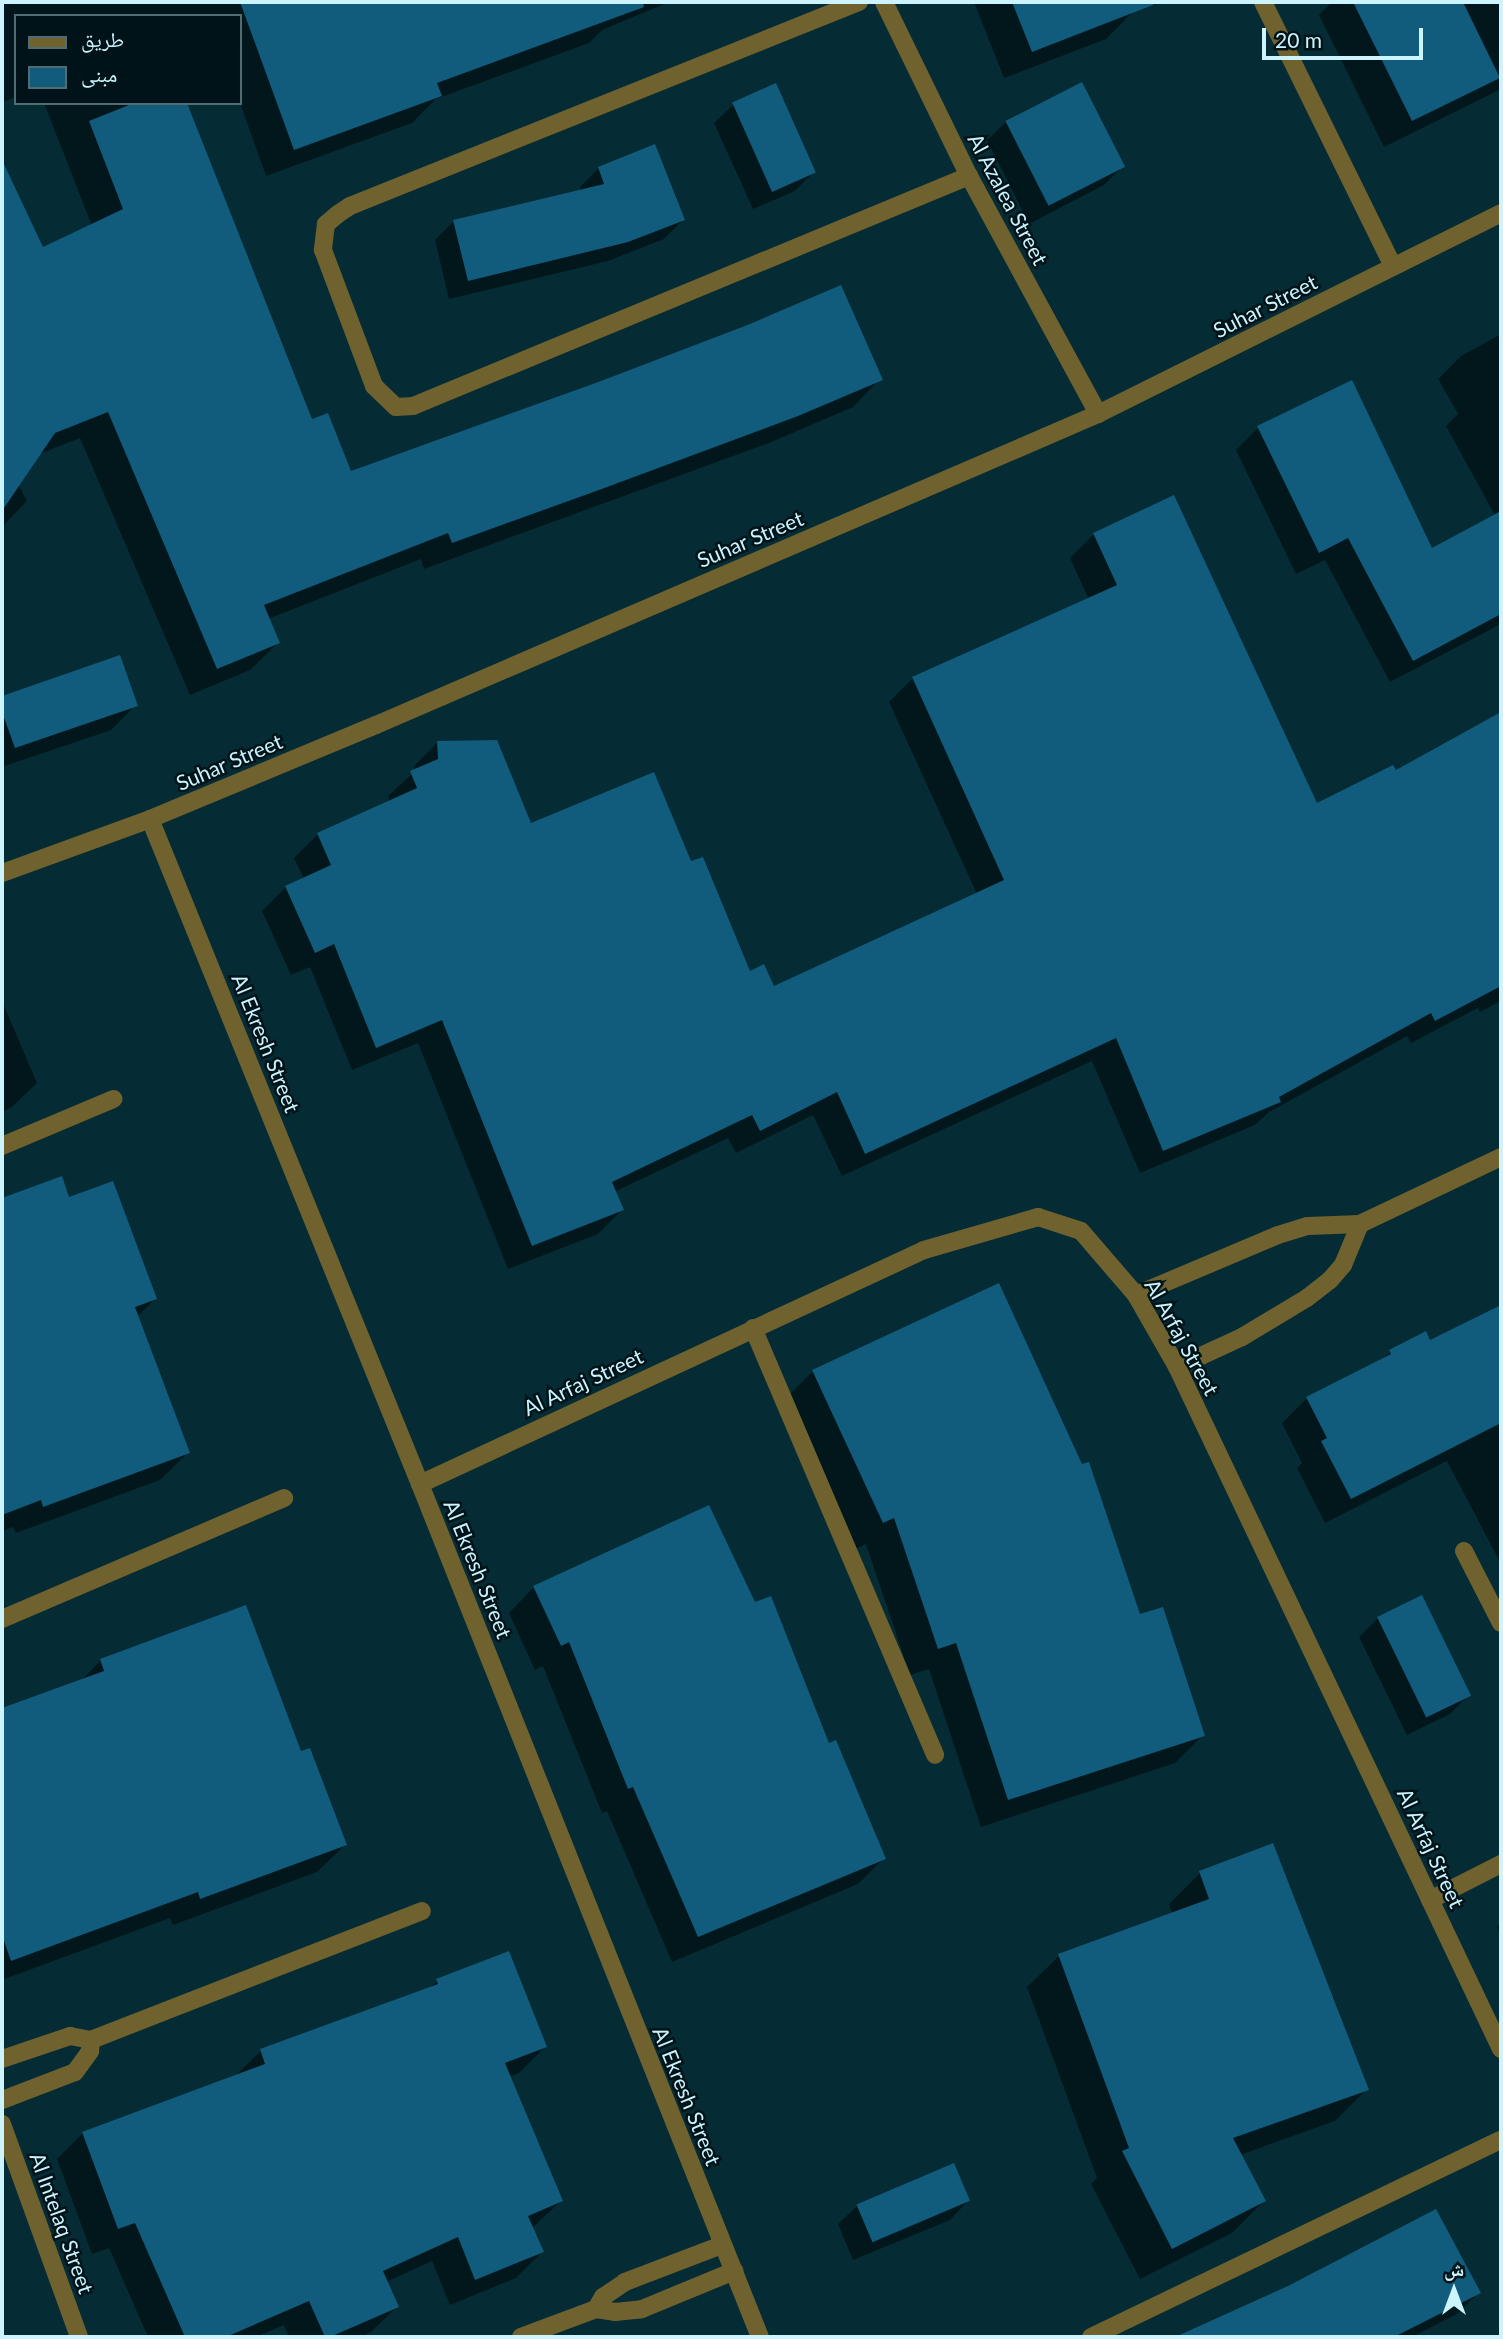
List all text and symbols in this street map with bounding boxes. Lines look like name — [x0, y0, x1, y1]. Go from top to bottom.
legend — [14, 14, 242, 105]
scale bar — [1265, 14, 1426, 58]
text: طريق — [81, 26, 124, 51]
text: 20 m — [1275, 27, 1322, 52]
text: مبنى — [81, 61, 117, 86]
street label: Al Azalea Street — [963, 129, 1053, 269]
street label: Suhar Street — [1209, 269, 1321, 343]
street label: Suhar Street — [693, 505, 807, 573]
street label: Suhar Street — [172, 728, 286, 796]
street label: Al Ekresh Street — [227, 970, 305, 1116]
street label: Al Arfaj Street — [1140, 1274, 1224, 1400]
street label: Al Arfaj Street — [519, 1343, 647, 1421]
street label: Al Ekresh Street — [439, 1496, 517, 1642]
street label: Al Arfaj Street — [1392, 1784, 1470, 1912]
street label: Al Ekresh Street — [648, 2023, 726, 2169]
street label: Al Intelaq Street — [25, 2149, 99, 2297]
north arrow — [1419, 2255, 1489, 2325]
text: ش — [1444, 2257, 1464, 2280]

